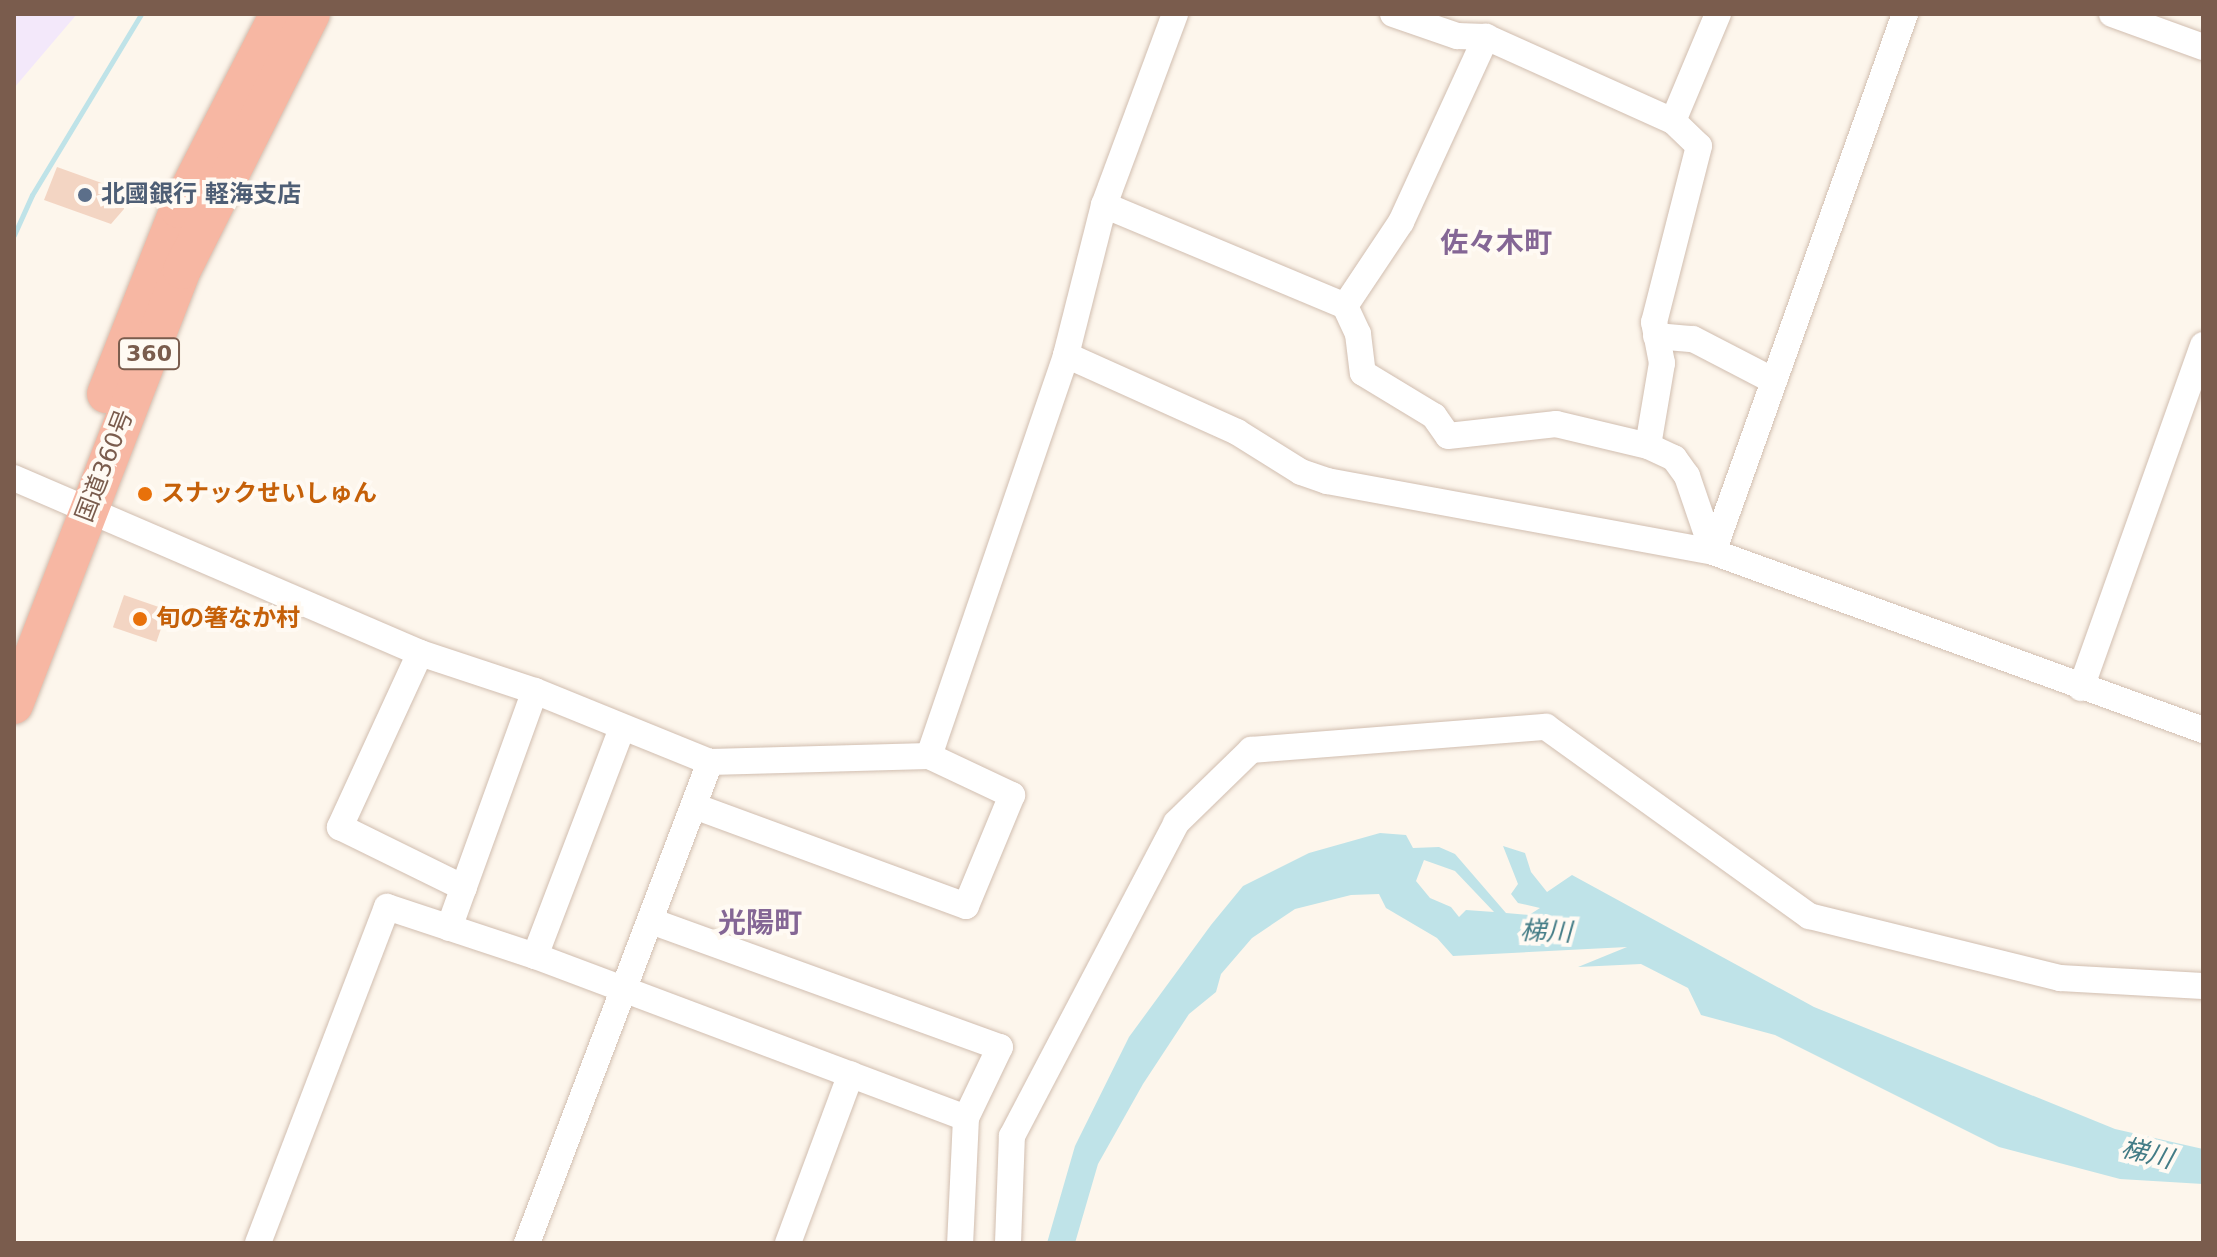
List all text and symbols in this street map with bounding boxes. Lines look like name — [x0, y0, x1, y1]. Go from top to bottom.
place label: 北國銀行 軽海支店 — [101, 181, 301, 209]
marker: 北國銀行 軽海支店 — [76, 186, 94, 204]
district label: 佐々木町 — [1440, 226, 1552, 260]
road number: 360 — [117, 336, 181, 372]
street label: 国道360号 — [70, 406, 140, 526]
place label: スナックせいしゅん — [161, 480, 377, 508]
marker: スナックせいしゅん — [136, 485, 154, 503]
place label: 旬の箸なか村 — [156, 605, 300, 633]
marker: 旬の箸なか村 — [131, 610, 149, 628]
district label: 光陽町 — [718, 906, 802, 940]
water label: 梯川 — [1519, 916, 1573, 948]
water label: 梯川 — [2118, 1133, 2176, 1175]

